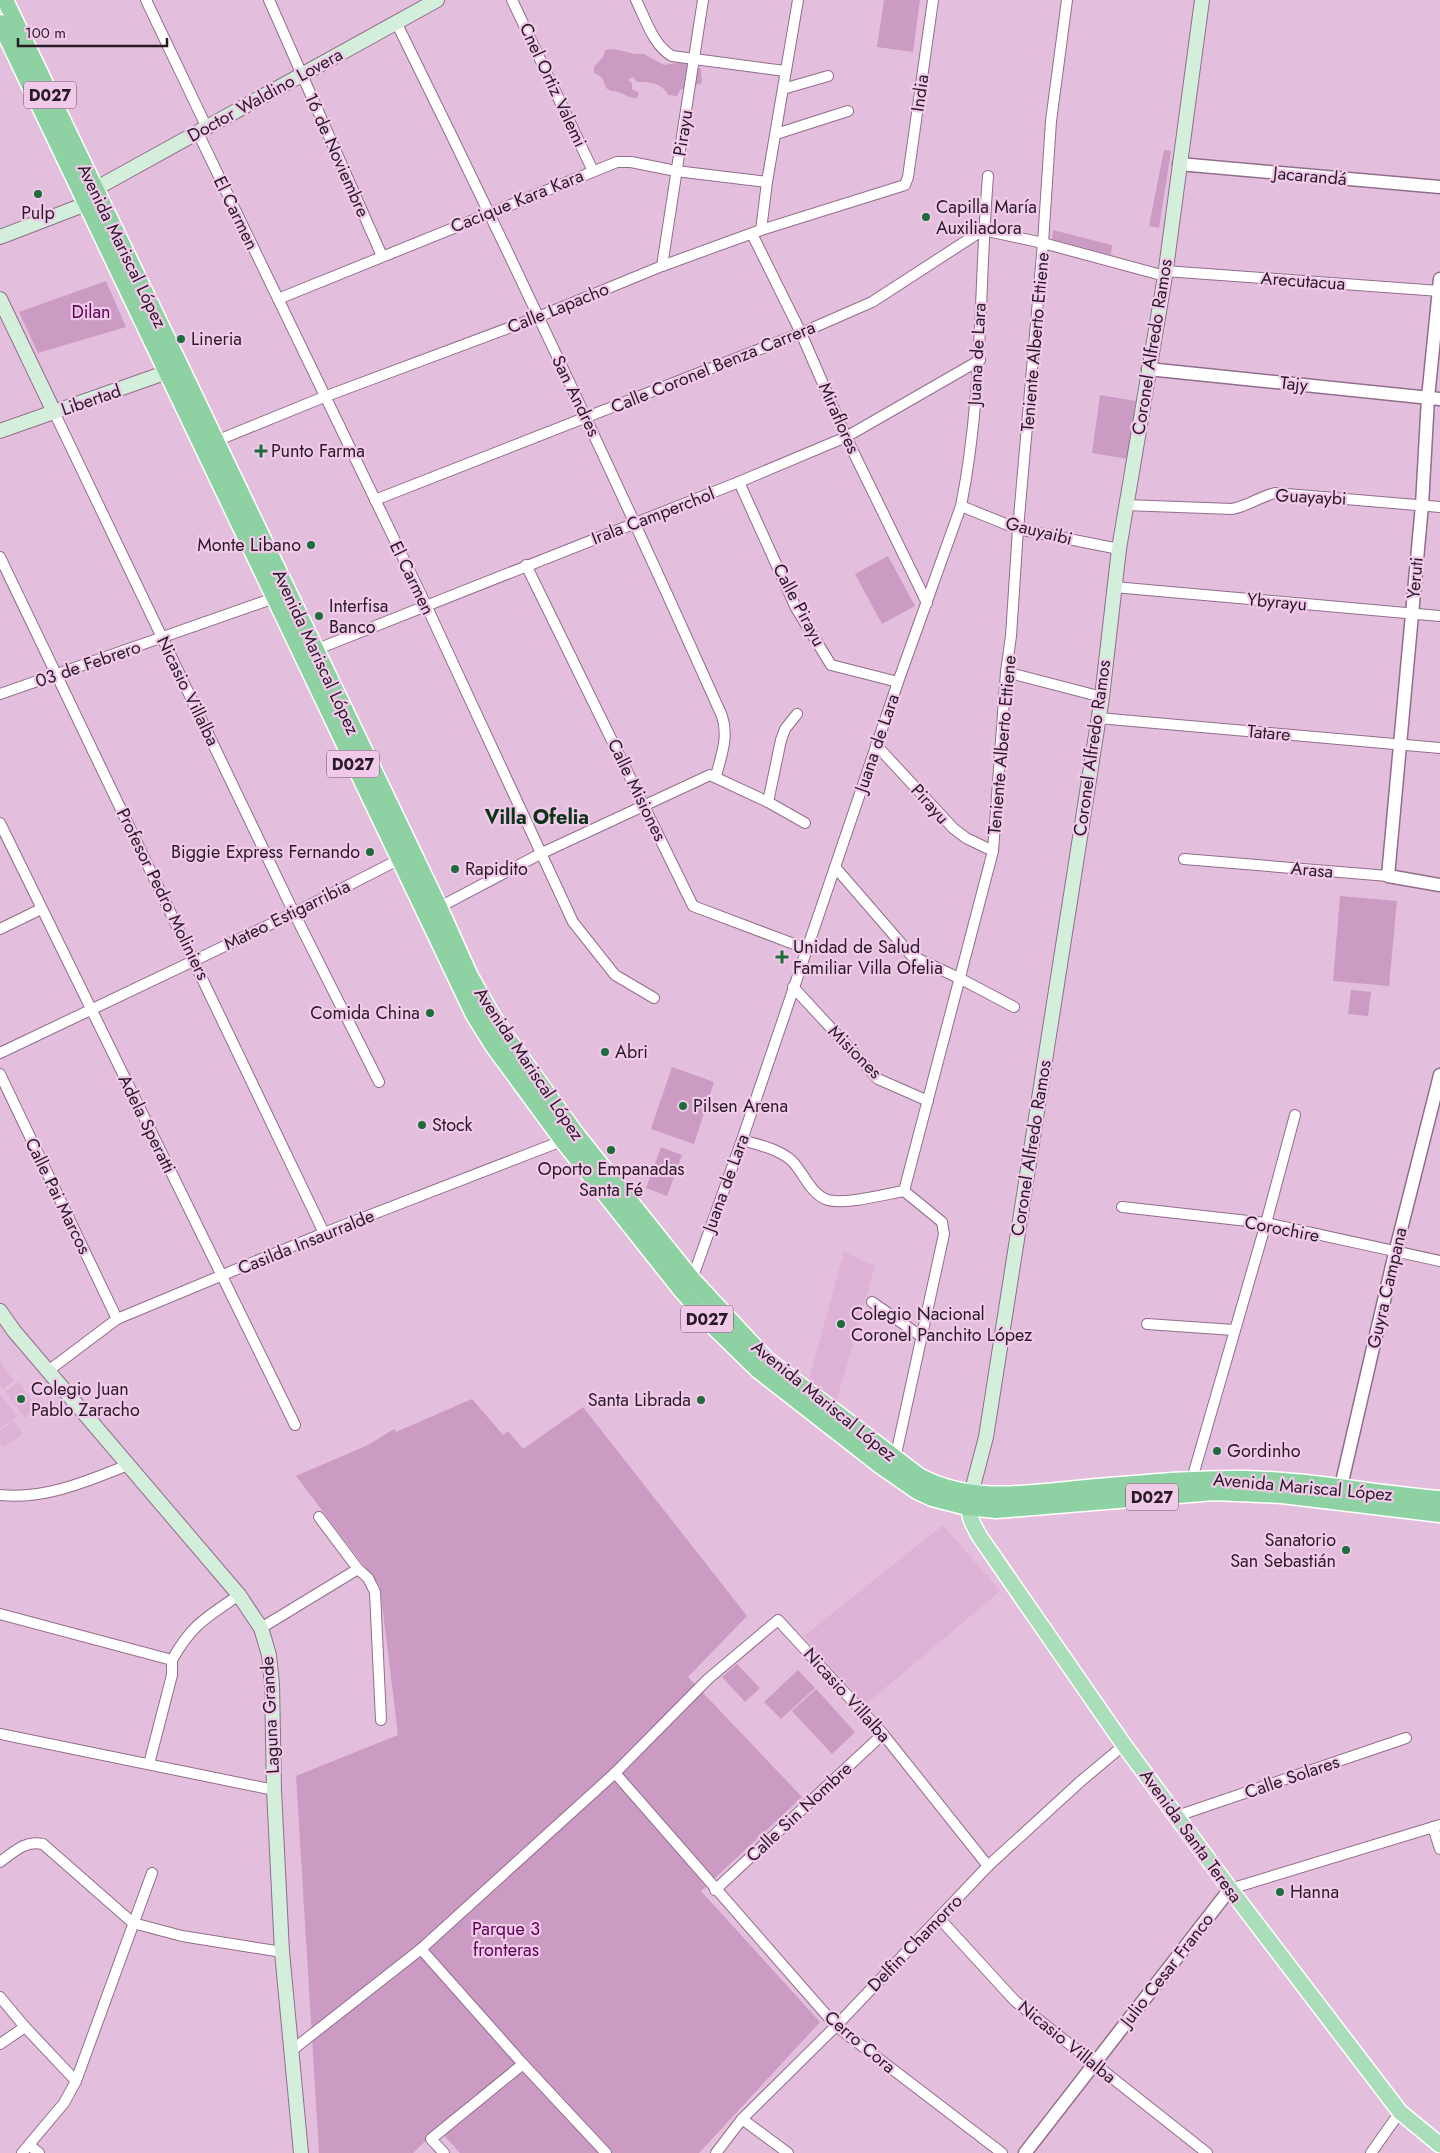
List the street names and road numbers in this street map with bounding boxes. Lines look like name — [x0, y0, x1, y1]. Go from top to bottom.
street label: Cnel Ortiz Valemi — [513, 19, 593, 151]
street label: Doctor Waldino Lovera — [182, 41, 348, 149]
street label: India — [905, 73, 935, 113]
road number: D027 — [24, 82, 76, 108]
street label: 16 de Noviembre — [298, 89, 376, 221]
street label: Pirayu — [667, 108, 699, 158]
street label: Avenida Mariscal López — [71, 159, 173, 333]
street label: Jacarandá — [1270, 160, 1348, 192]
street label: Cacique Kara Kara — [447, 162, 587, 240]
street label: El Carmen — [207, 172, 265, 254]
street label: Teniente Alberto Ettiene — [1014, 251, 1056, 433]
street label: Coronel Alfredo Ramos — [1125, 257, 1179, 437]
street label: Arecutacua — [1260, 265, 1346, 297]
street label: Calle Lapacho — [503, 276, 613, 340]
street label: Juana de Lara — [961, 302, 993, 408]
street label: Calle Coronel Benza Carrera — [607, 314, 819, 420]
street label: San Andres — [545, 351, 607, 441]
street label: Tajy — [1279, 370, 1309, 398]
street label: Libertad — [58, 378, 124, 422]
street label: Miraflores — [812, 378, 866, 458]
street label: Irala Camperchol — [588, 481, 718, 551]
street label: Guayaybi — [1275, 482, 1347, 512]
street label: Gauyaibi — [1003, 510, 1075, 552]
street label: El Carmen — [383, 537, 441, 619]
street label: Yeruti — [1400, 556, 1430, 600]
street label: Calle Pirayu — [766, 559, 832, 651]
street label: Avenida Mariscal López — [266, 565, 366, 740]
street label: Ybyrayu — [1246, 586, 1308, 618]
street label: Nicasio Villalba — [150, 632, 226, 750]
street label: 03 de Febrero — [32, 634, 144, 694]
street label: Teniente Alberto Ettiene — [981, 654, 1023, 836]
street label: Coronel Alfredo Ramos — [1067, 658, 1117, 838]
street label: Juana de Lara — [847, 690, 906, 798]
street label: Tatare — [1246, 718, 1292, 748]
street label: Calle Misiones — [601, 734, 673, 846]
road number: D027 — [327, 751, 379, 778]
street label: Pirayu — [905, 778, 955, 830]
street label: Profesor Pedro Moliniers — [110, 804, 216, 984]
street label: Arasa — [1290, 855, 1334, 885]
street label: Mateo Estigarribia — [219, 873, 355, 957]
street label: Avenida Mariscal López — [468, 982, 590, 1146]
street label: Misiones — [822, 1019, 888, 1085]
street label: Coronel Alfredo Ramos — [1004, 1058, 1058, 1238]
street label: Adela Speratti — [112, 1070, 182, 1178]
street label: Juana de Lara — [696, 1130, 756, 1237]
street label: Calle Pai Marcos — [19, 1133, 97, 1259]
street label: Casilda Insaurralde — [234, 1203, 378, 1281]
street label: Corochire — [1242, 1209, 1322, 1249]
street label: Guyra Campana — [1360, 1225, 1414, 1351]
road number: D027 — [681, 1306, 733, 1332]
street label: Avenida Mariscal López — [746, 1334, 903, 1468]
street label: Avenida Mariscal López — [1212, 1466, 1394, 1508]
road number: D027 — [1126, 1484, 1178, 1510]
street label: Nicasio Villalba — [797, 1642, 897, 1748]
street label: Laguna Grande — [254, 1656, 286, 1774]
street label: Calle Solares — [1241, 1749, 1343, 1805]
street label: Calle Sin Nombre — [740, 1756, 858, 1868]
street label: Avenida Santa Teresa — [1134, 1764, 1248, 1908]
street label: Delfin Chamorro — [862, 1888, 968, 1998]
street label: Julio Cesar Franco — [1113, 1907, 1220, 2034]
street label: Nicasio Villalba — [1012, 1994, 1122, 2090]
street label: Cerro Cora — [819, 2004, 901, 2080]

